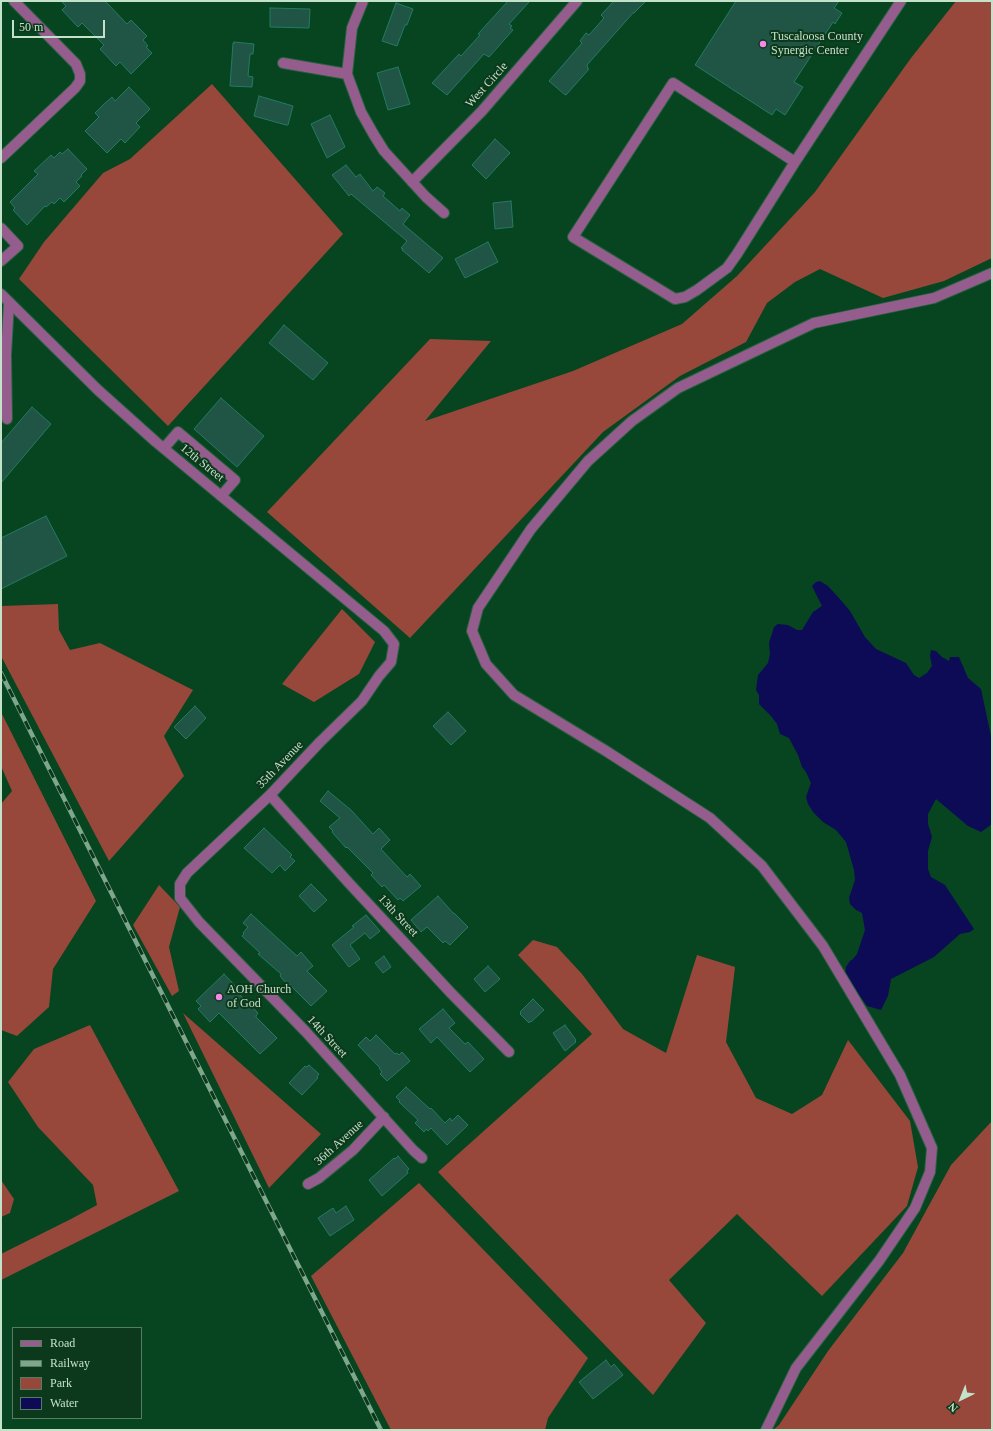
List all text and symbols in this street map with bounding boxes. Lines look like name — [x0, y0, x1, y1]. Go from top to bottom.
scale bar — [14, 12, 107, 38]
text: 50 m — [19, 20, 43, 34]
place label: Tuscaloosa County Synergic Center — [771, 30, 863, 58]
marker: Tuscaloosa County Synergic Center — [758, 39, 768, 49]
street label: West Circle — [463, 59, 511, 111]
street label: 12th Street — [177, 441, 227, 485]
street label: 35th Avenue — [254, 738, 306, 792]
street label: 13th Street — [375, 892, 421, 940]
place label: AOH Church of God — [227, 983, 291, 1011]
marker: AOH Church of God — [214, 992, 224, 1002]
street label: 14th Street — [304, 1013, 350, 1061]
street label: 36th Avenue — [312, 1117, 366, 1169]
legend — [12, 1327, 142, 1419]
text: Road — [50, 1336, 75, 1350]
text: Railway — [50, 1356, 90, 1370]
text: Park — [50, 1376, 72, 1390]
north arrow — [941, 1379, 981, 1419]
text: Water — [50, 1396, 78, 1410]
text: N — [946, 1401, 960, 1415]

